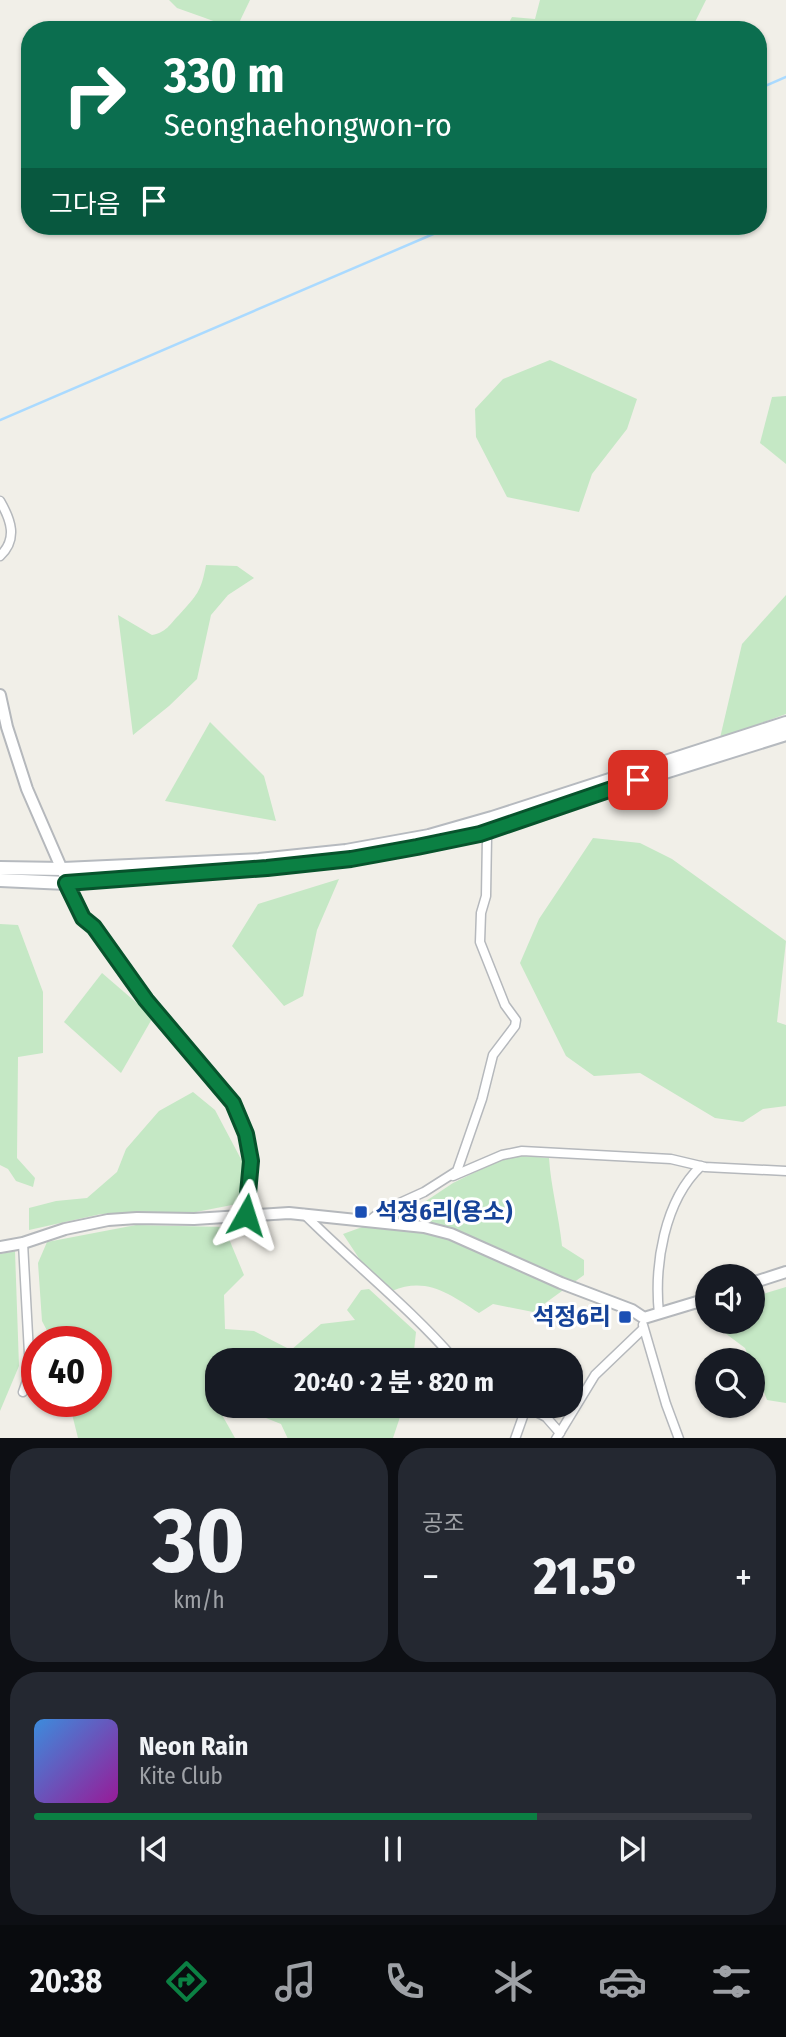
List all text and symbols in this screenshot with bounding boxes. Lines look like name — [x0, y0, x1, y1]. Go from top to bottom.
text: 330 m — [164, 46, 285, 105]
icon: right — [49, 49, 140, 140]
text: Seonghaehongwon-ro — [164, 106, 452, 144]
icon: arrive — [135, 182, 173, 220]
text: 그다음 — [49, 189, 121, 220]
pin — [608, 750, 668, 810]
icon: arrive — [619, 761, 657, 799]
position arrow — [209, 1178, 283, 1252]
place label: 석정6리(용소) — [375, 1198, 512, 1226]
marker: 석정6리(용소) — [353, 1204, 369, 1220]
map controls — [695, 1264, 765, 1418]
button: sound — [695, 1264, 765, 1334]
place label: 석정6리 — [532, 1303, 611, 1331]
marker: 석정6리 — [617, 1309, 633, 1325]
speed limit sign: 40 — [21, 1326, 112, 1417]
button: search — [695, 1348, 765, 1418]
text: 20:40 · 2 분 · 820 m — [294, 1367, 494, 1398]
text: 30 — [153, 1486, 245, 1595]
text: 공조 — [422, 1509, 464, 1537]
text: 21.5° — [533, 1545, 640, 1608]
text: − — [422, 1554, 439, 1600]
text: + — [735, 1554, 752, 1600]
text: km/h — [173, 1586, 225, 1614]
text: Neon Rain — [139, 1731, 248, 1762]
text: Kite Club — [139, 1762, 223, 1790]
icon: previous — [135, 1830, 173, 1868]
icon: pause — [374, 1830, 412, 1868]
icon: next — [613, 1830, 651, 1868]
icon: directions — [162, 1957, 211, 2006]
icon: music — [271, 1957, 320, 2006]
icon: phone — [380, 1957, 429, 2006]
icon: climate — [489, 1957, 538, 2006]
icon: car — [598, 1957, 647, 2006]
icon: filters — [707, 1957, 756, 2006]
text: 20:38 — [30, 1962, 102, 2000]

